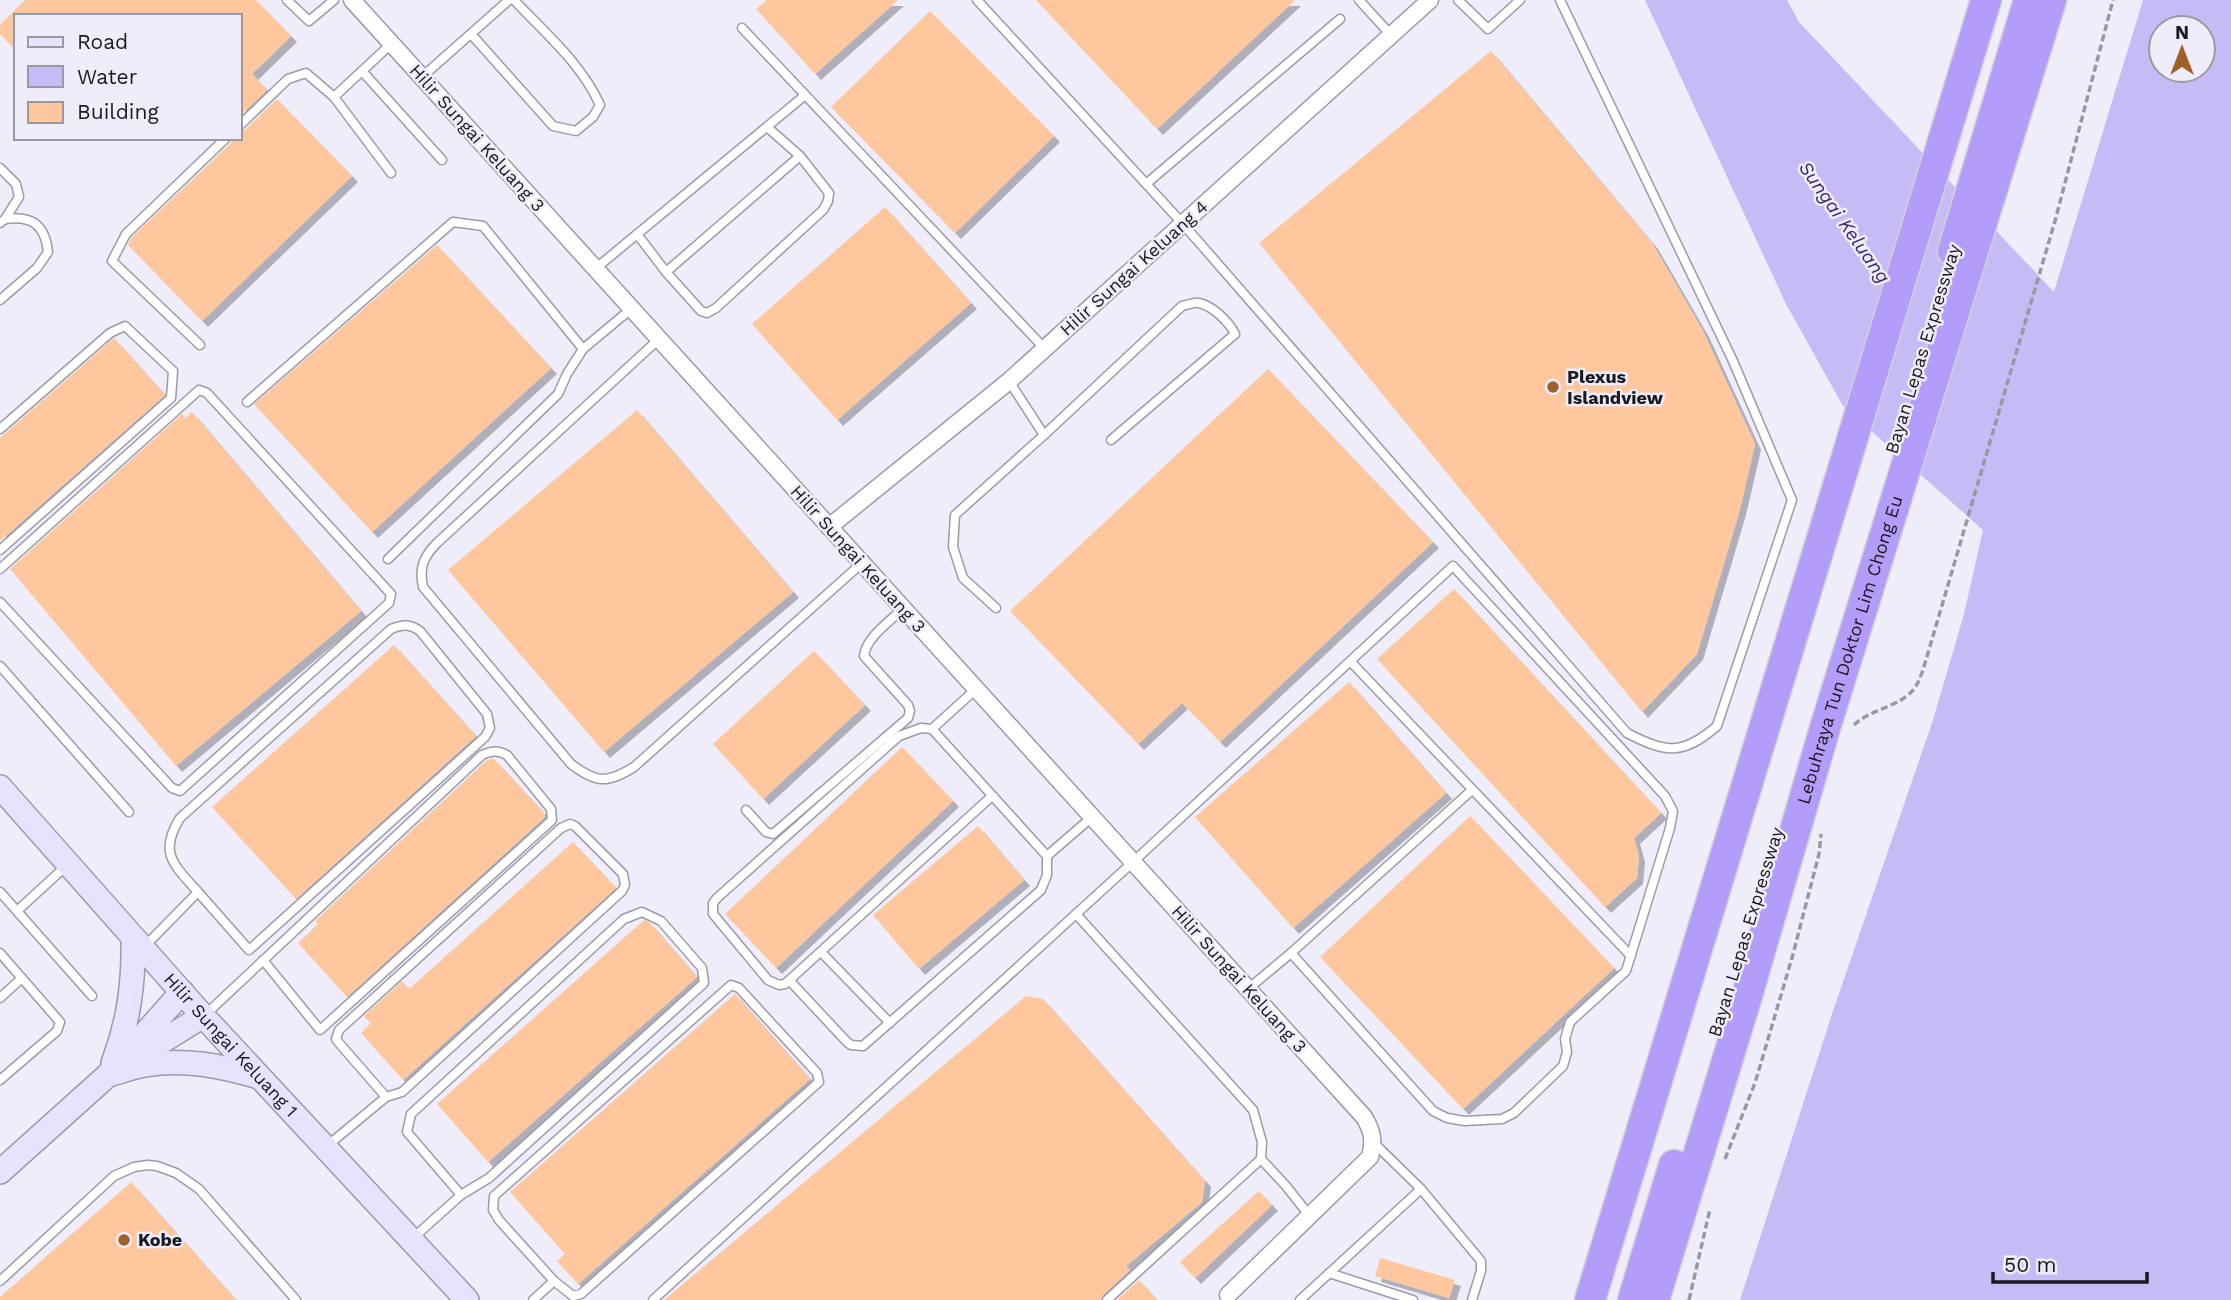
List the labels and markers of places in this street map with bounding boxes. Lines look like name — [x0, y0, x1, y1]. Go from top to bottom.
place label: Plexus Islandview — [1567, 366, 1664, 408]
marker: Plexus Islandview — [1545, 379, 1561, 395]
place label: Kobe — [138, 1229, 182, 1250]
marker: Kobe — [116, 1232, 132, 1248]

